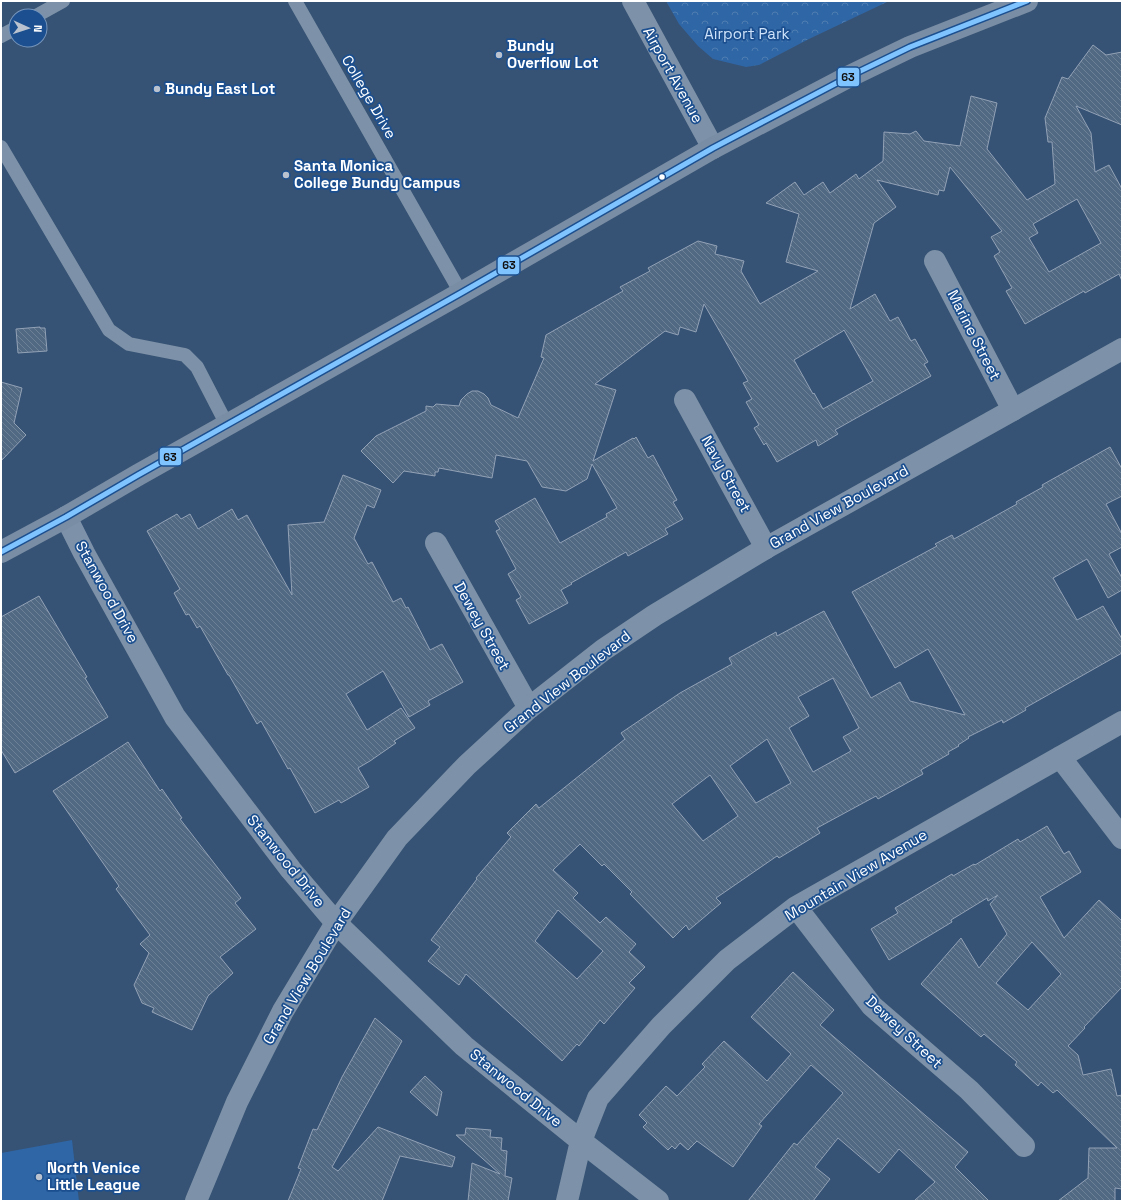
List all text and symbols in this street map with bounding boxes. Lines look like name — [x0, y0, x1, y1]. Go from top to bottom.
north arrow — [8, 8, 48, 48]
street label: Airport Avenue — [639, 23, 708, 126]
text: N — [31, 24, 45, 33]
park label: Airport Park — [704, 24, 790, 43]
place label: Bundy Overflow Lot — [507, 36, 599, 72]
marker: Bundy Overflow Lot — [494, 50, 504, 60]
street label: College Drive — [338, 52, 401, 142]
line badge: 63 — [837, 67, 860, 87]
text: 63 — [841, 70, 855, 84]
place label: Bundy East Lot — [165, 79, 275, 98]
marker: Bundy East Lot — [152, 84, 162, 94]
place label: Santa Monica College Bundy Campus — [294, 156, 461, 192]
marker: Santa Monica College Bundy Campus — [281, 170, 291, 180]
unlabelled marker — [657, 172, 667, 182]
line badge: 63 — [497, 256, 520, 275]
text: 63 — [502, 258, 516, 272]
street label: Marine Street — [944, 286, 1005, 383]
street label: Navy Street — [697, 432, 755, 516]
line badge: 63 — [159, 447, 182, 466]
text: 63 — [163, 450, 177, 464]
street label: Grand View Boulevard — [766, 460, 912, 553]
street label: Stanwood Drive — [72, 537, 143, 646]
street label: Dewey Street — [450, 578, 515, 673]
street label: Grand View Boulevard — [499, 626, 634, 737]
street label: Stanwood Drive — [243, 811, 330, 911]
street label: Mountain View Avenue — [781, 824, 930, 925]
street label: Grand View Boulevard — [258, 904, 355, 1048]
street label: Dewey Street — [862, 991, 947, 1072]
street label: Stanwood Drive — [466, 1044, 567, 1131]
place label: North Venice Little League — [47, 1158, 140, 1194]
marker: North Venice Little League — [34, 1172, 44, 1182]

